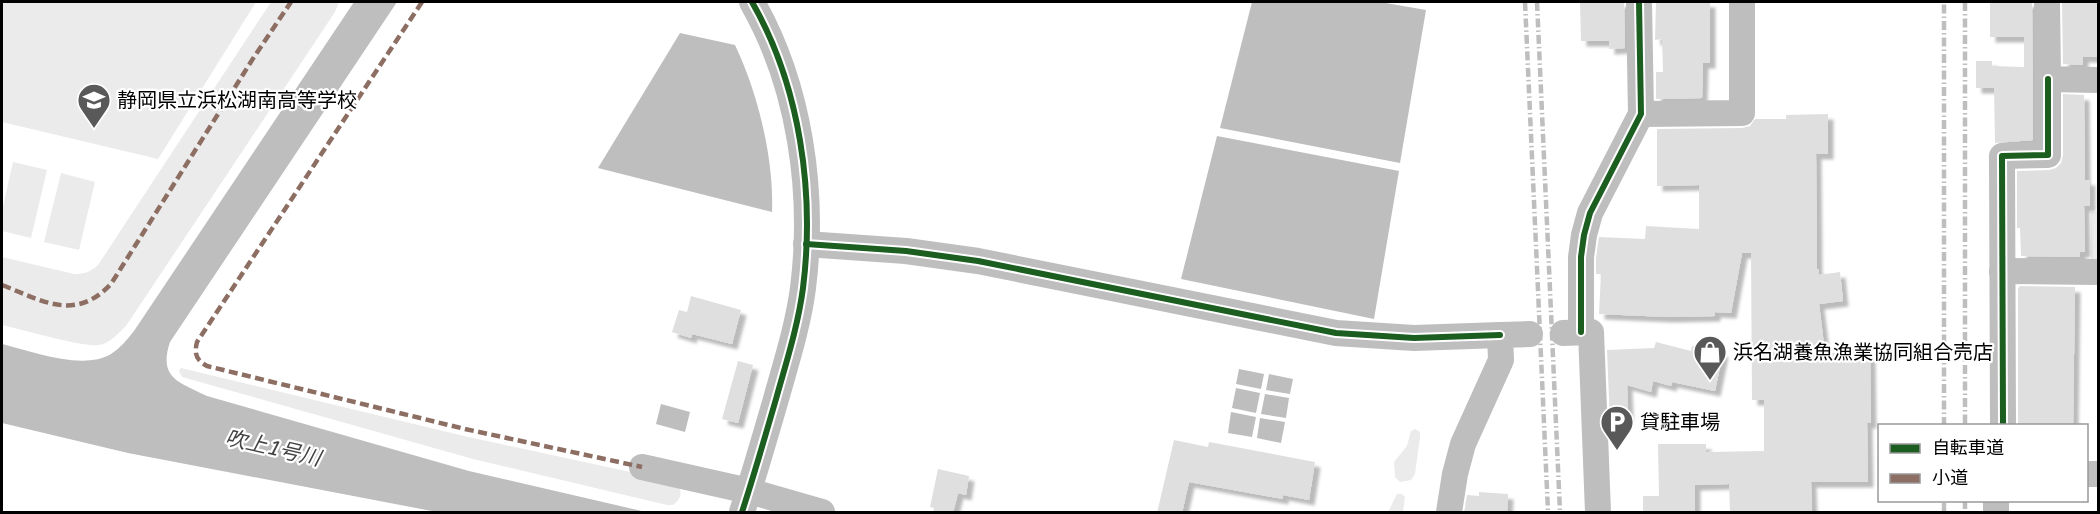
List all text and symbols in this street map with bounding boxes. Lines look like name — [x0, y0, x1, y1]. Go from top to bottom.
school or university icon: 静岡県立浜松湖南高等学校 — [76, 82, 112, 129]
place label: 静岡県立浜松湖南高等学校 — [117, 89, 357, 113]
shop icon: 浜名湖養魚漁業協同組合売店 — [1692, 334, 1728, 381]
place label: 浜名湖養魚漁業協同組合売店 — [1733, 341, 1993, 365]
parking icon: 貸駐車場 — [1599, 404, 1635, 451]
place label: 貸駐車場 — [1640, 411, 1720, 435]
legend — [1878, 424, 2088, 502]
water label: 吹上1号川 — [223, 425, 325, 472]
text: 自転車道 — [1932, 437, 2004, 459]
text: 小道 — [1932, 467, 1968, 489]

